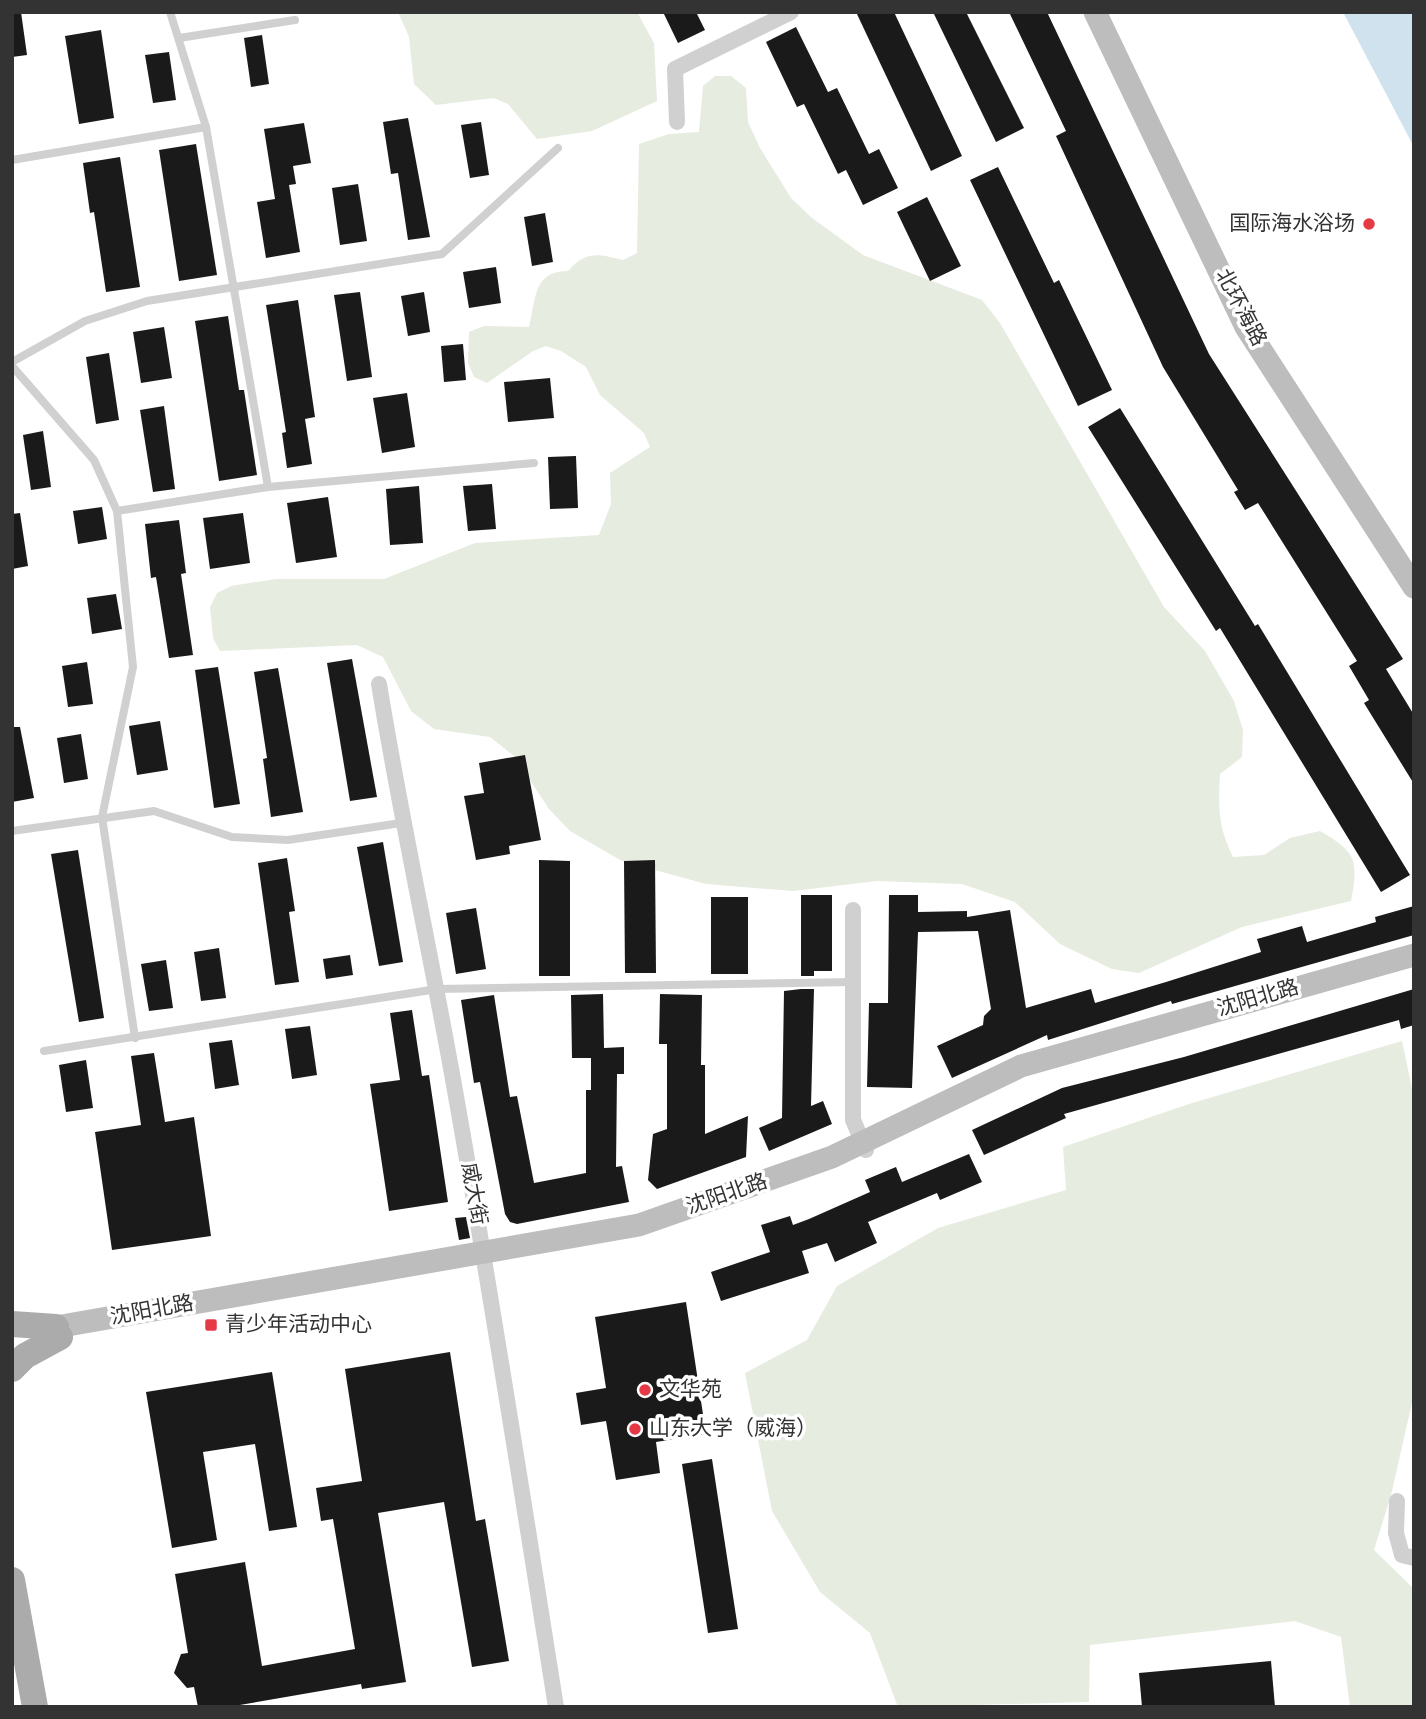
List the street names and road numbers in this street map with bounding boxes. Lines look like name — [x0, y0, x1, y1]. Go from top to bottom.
street label: 北环海路 — [1208, 265, 1272, 351]
street label: 沈阳北路 — [1214, 974, 1302, 1024]
street label: 威大街 — [454, 1161, 492, 1227]
street label: 沈阳北路 — [683, 1169, 771, 1221]
street label: 沈阳北路 — [108, 1290, 196, 1332]

